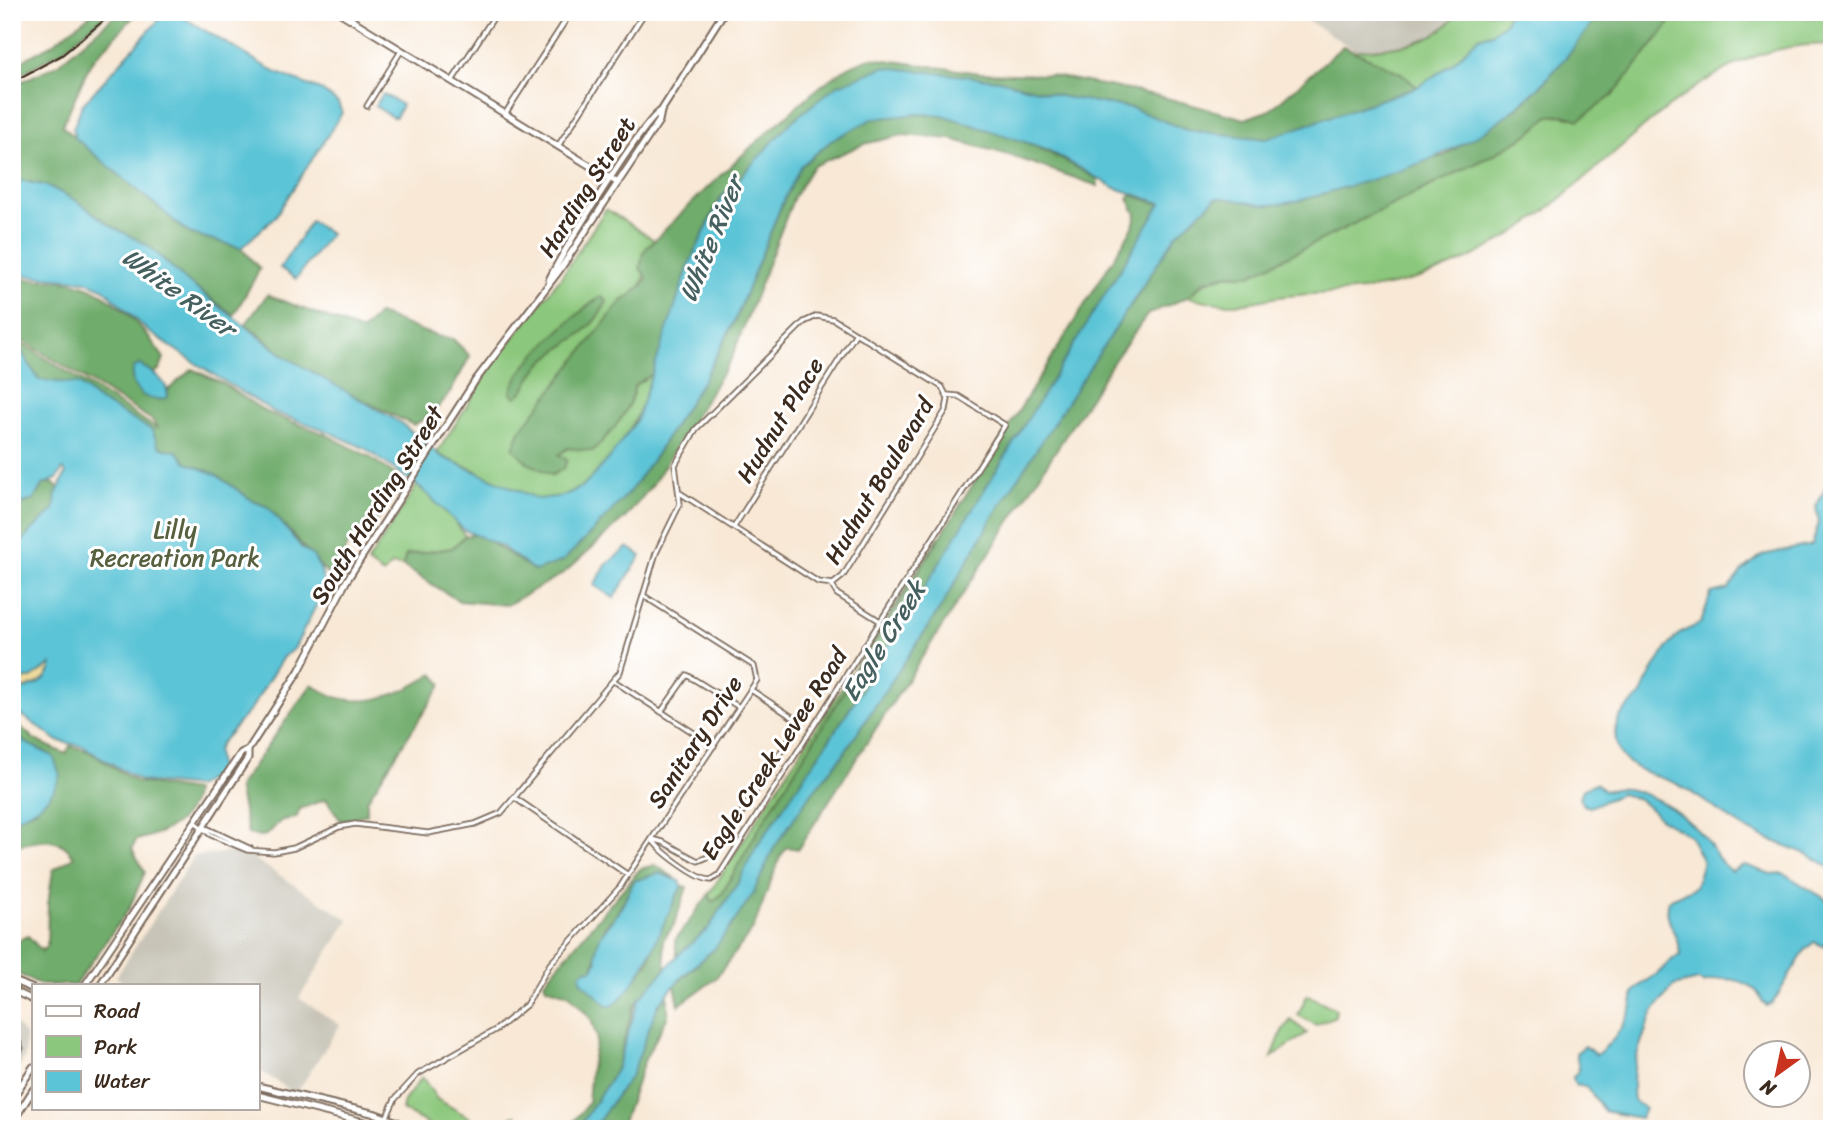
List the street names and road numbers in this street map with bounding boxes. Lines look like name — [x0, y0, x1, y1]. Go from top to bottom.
street label: Harding Street — [527, 108, 647, 266]
street label: Hudnut Place — [725, 349, 835, 491]
street label: Hudnut Boulevard — [812, 387, 947, 573]
street label: South Harding Street — [299, 396, 456, 613]
street label: Eagle Creek Levee Road — [689, 637, 860, 869]
street label: Sanitary Drive — [636, 667, 754, 817]

